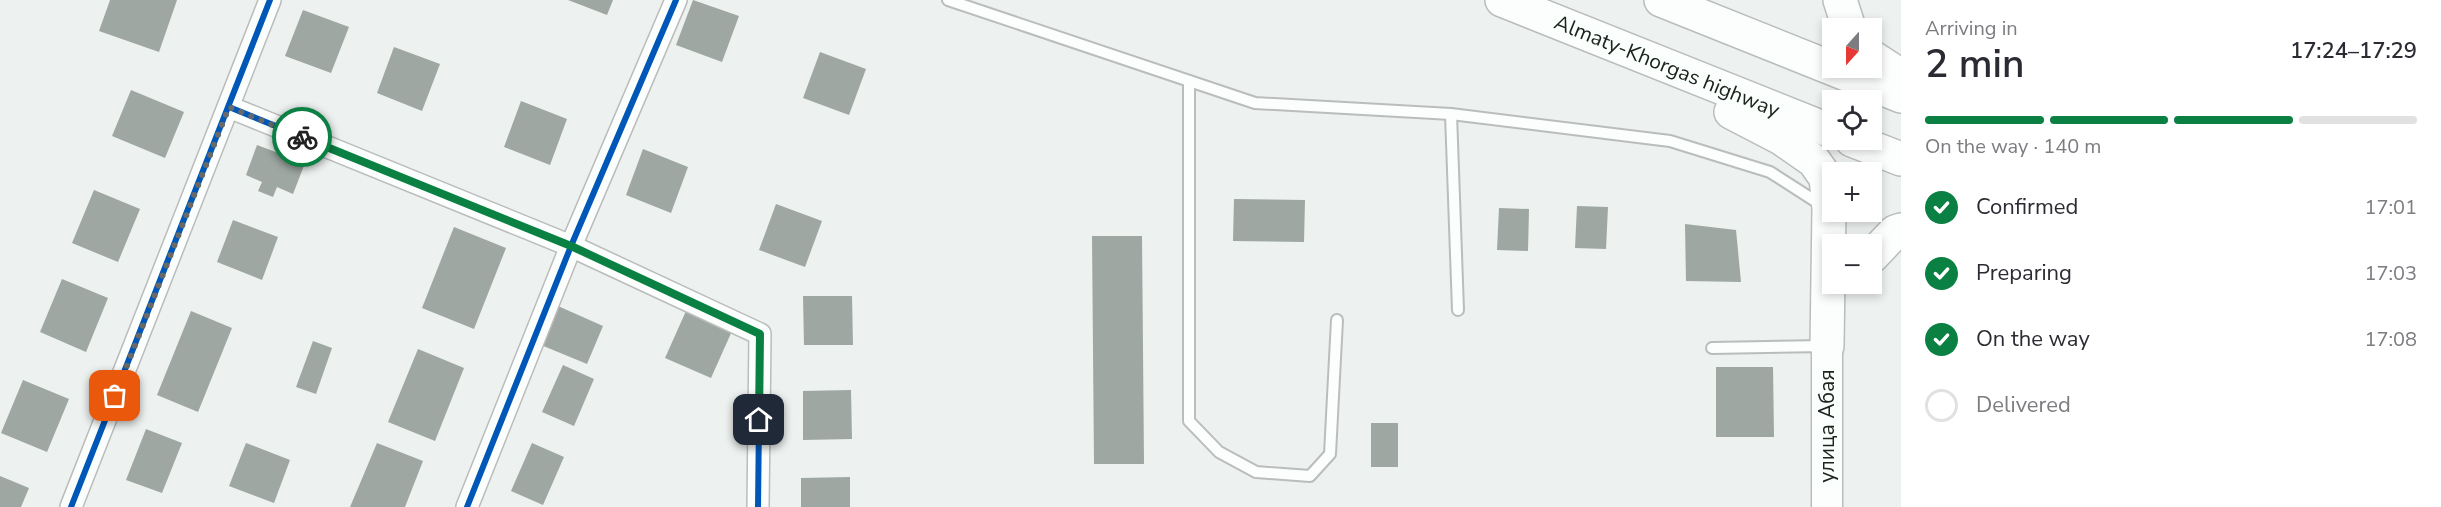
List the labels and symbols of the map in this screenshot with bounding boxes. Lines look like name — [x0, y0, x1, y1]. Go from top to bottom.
street label: Almaty-Khorgas highway — [1550, 8, 1784, 124]
north arrow — [1822, 18, 1882, 78]
courier — [272, 107, 332, 167]
street label: улица Абая — [1813, 369, 1841, 483]
pin — [89, 370, 140, 421]
pin — [733, 394, 784, 445]

